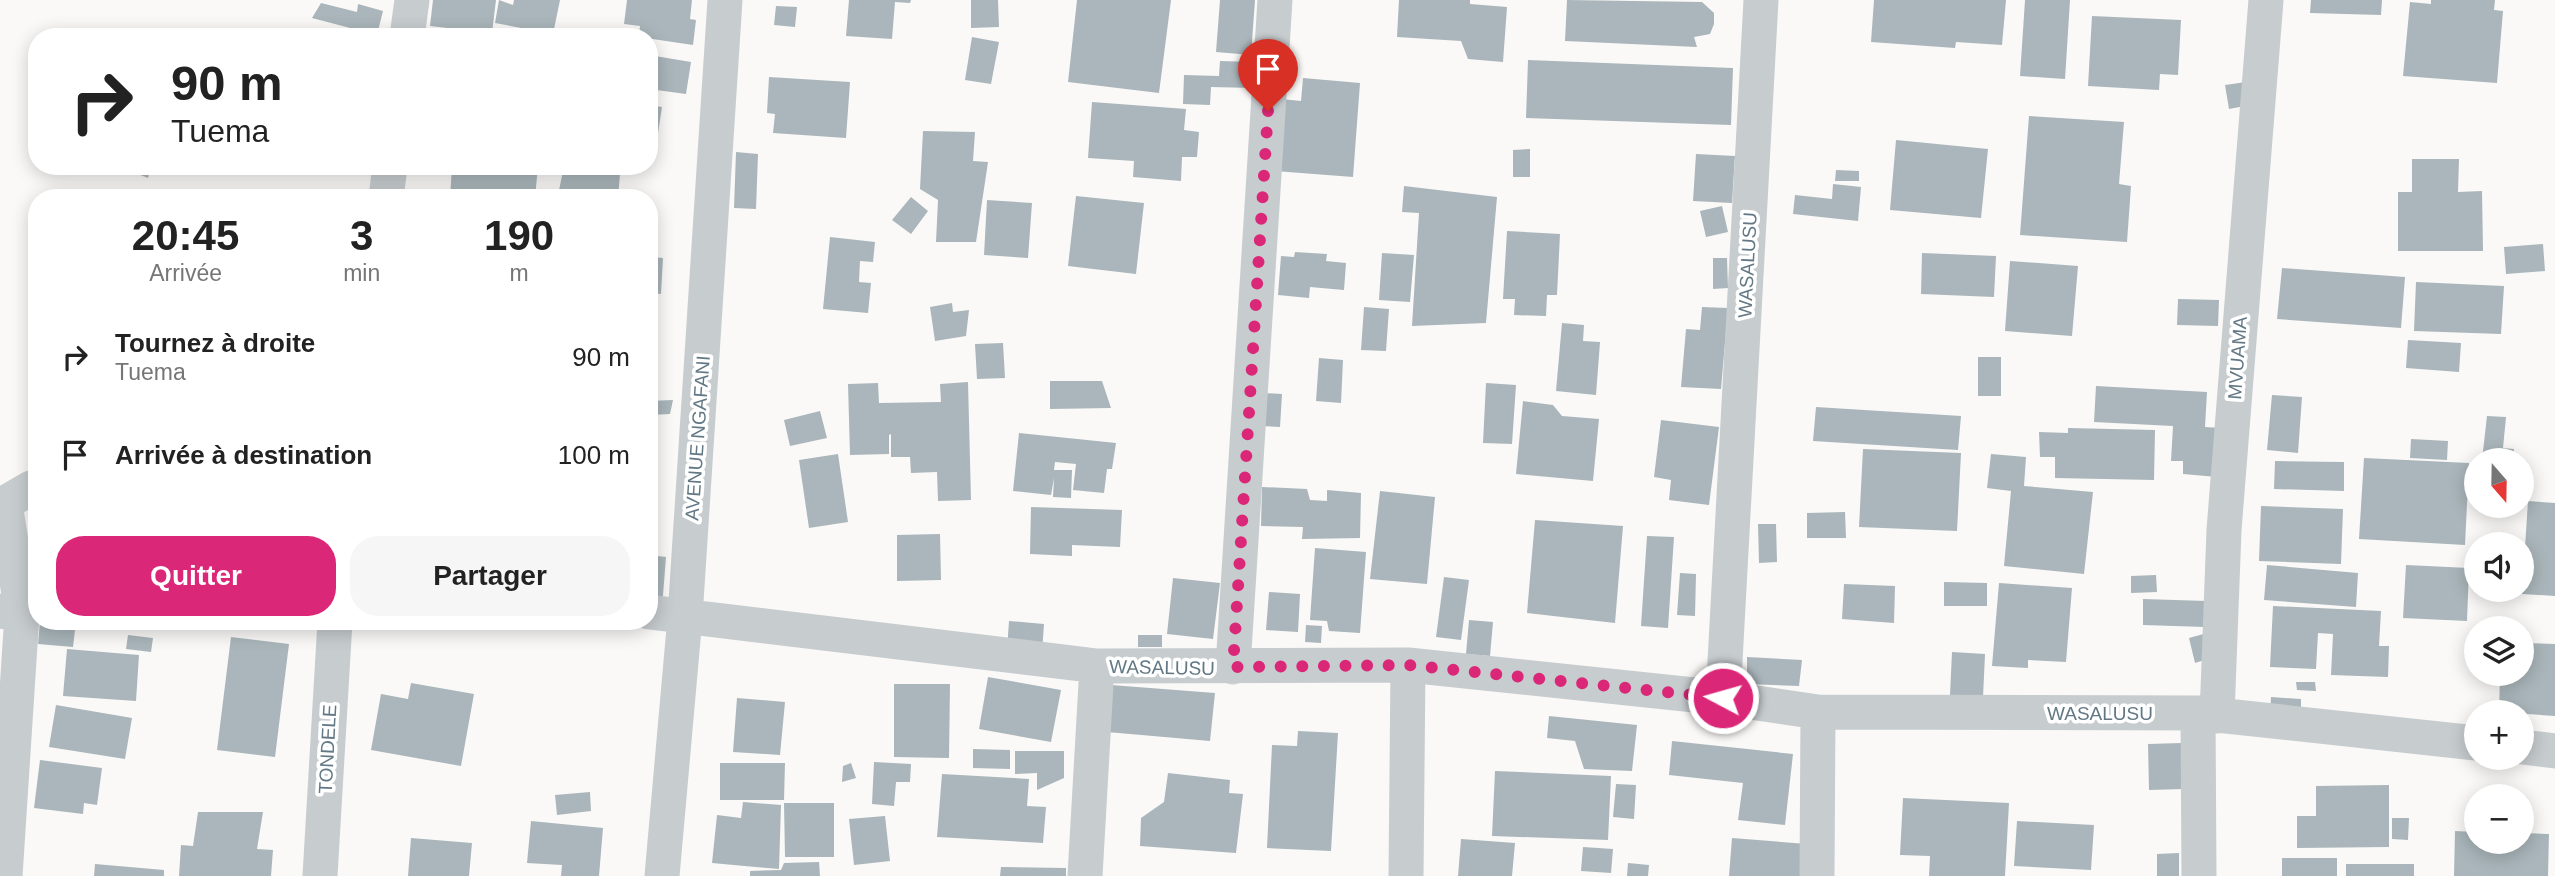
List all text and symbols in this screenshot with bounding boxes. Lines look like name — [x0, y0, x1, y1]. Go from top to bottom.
pin — [1238, 39, 1298, 111]
icon: arrive — [1249, 50, 1287, 88]
icon: right — [56, 56, 147, 147]
text: 90 m — [171, 56, 283, 110]
text: Tuema — [171, 113, 269, 149]
text: 20:45 — [132, 212, 239, 259]
text: 3 — [350, 212, 373, 259]
text: 190 — [484, 212, 554, 259]
street label: WASALUSU — [1734, 212, 1761, 318]
text: Arrivée — [149, 260, 222, 286]
text: min — [343, 260, 380, 286]
text: m — [510, 260, 529, 286]
street label: MVUAMA — [2224, 315, 2251, 400]
text: Tournez à droite — [115, 328, 315, 358]
icon: right — [56, 338, 94, 376]
text: 90 m — [572, 342, 630, 372]
street label: AVENUE NGAFANI — [681, 355, 714, 521]
text: Tuema — [115, 359, 186, 385]
icon: arrive — [56, 436, 94, 474]
text: Arrivée à destination — [115, 440, 372, 470]
text: 100 m — [558, 440, 630, 470]
north arrow — [2464, 448, 2534, 518]
map controls — [2464, 448, 2534, 854]
button: sound — [2464, 532, 2534, 602]
button: Quitter — [56, 536, 336, 616]
button: Partager — [350, 536, 630, 616]
button: layers — [2464, 616, 2534, 686]
street label: WASALUSU — [1109, 656, 1215, 679]
position arrow — [1686, 661, 1760, 735]
button: + — [2464, 700, 2534, 770]
street label: WASALUSU — [2047, 703, 2153, 724]
street label: TONDELE — [315, 704, 340, 794]
button: − — [2464, 784, 2534, 854]

